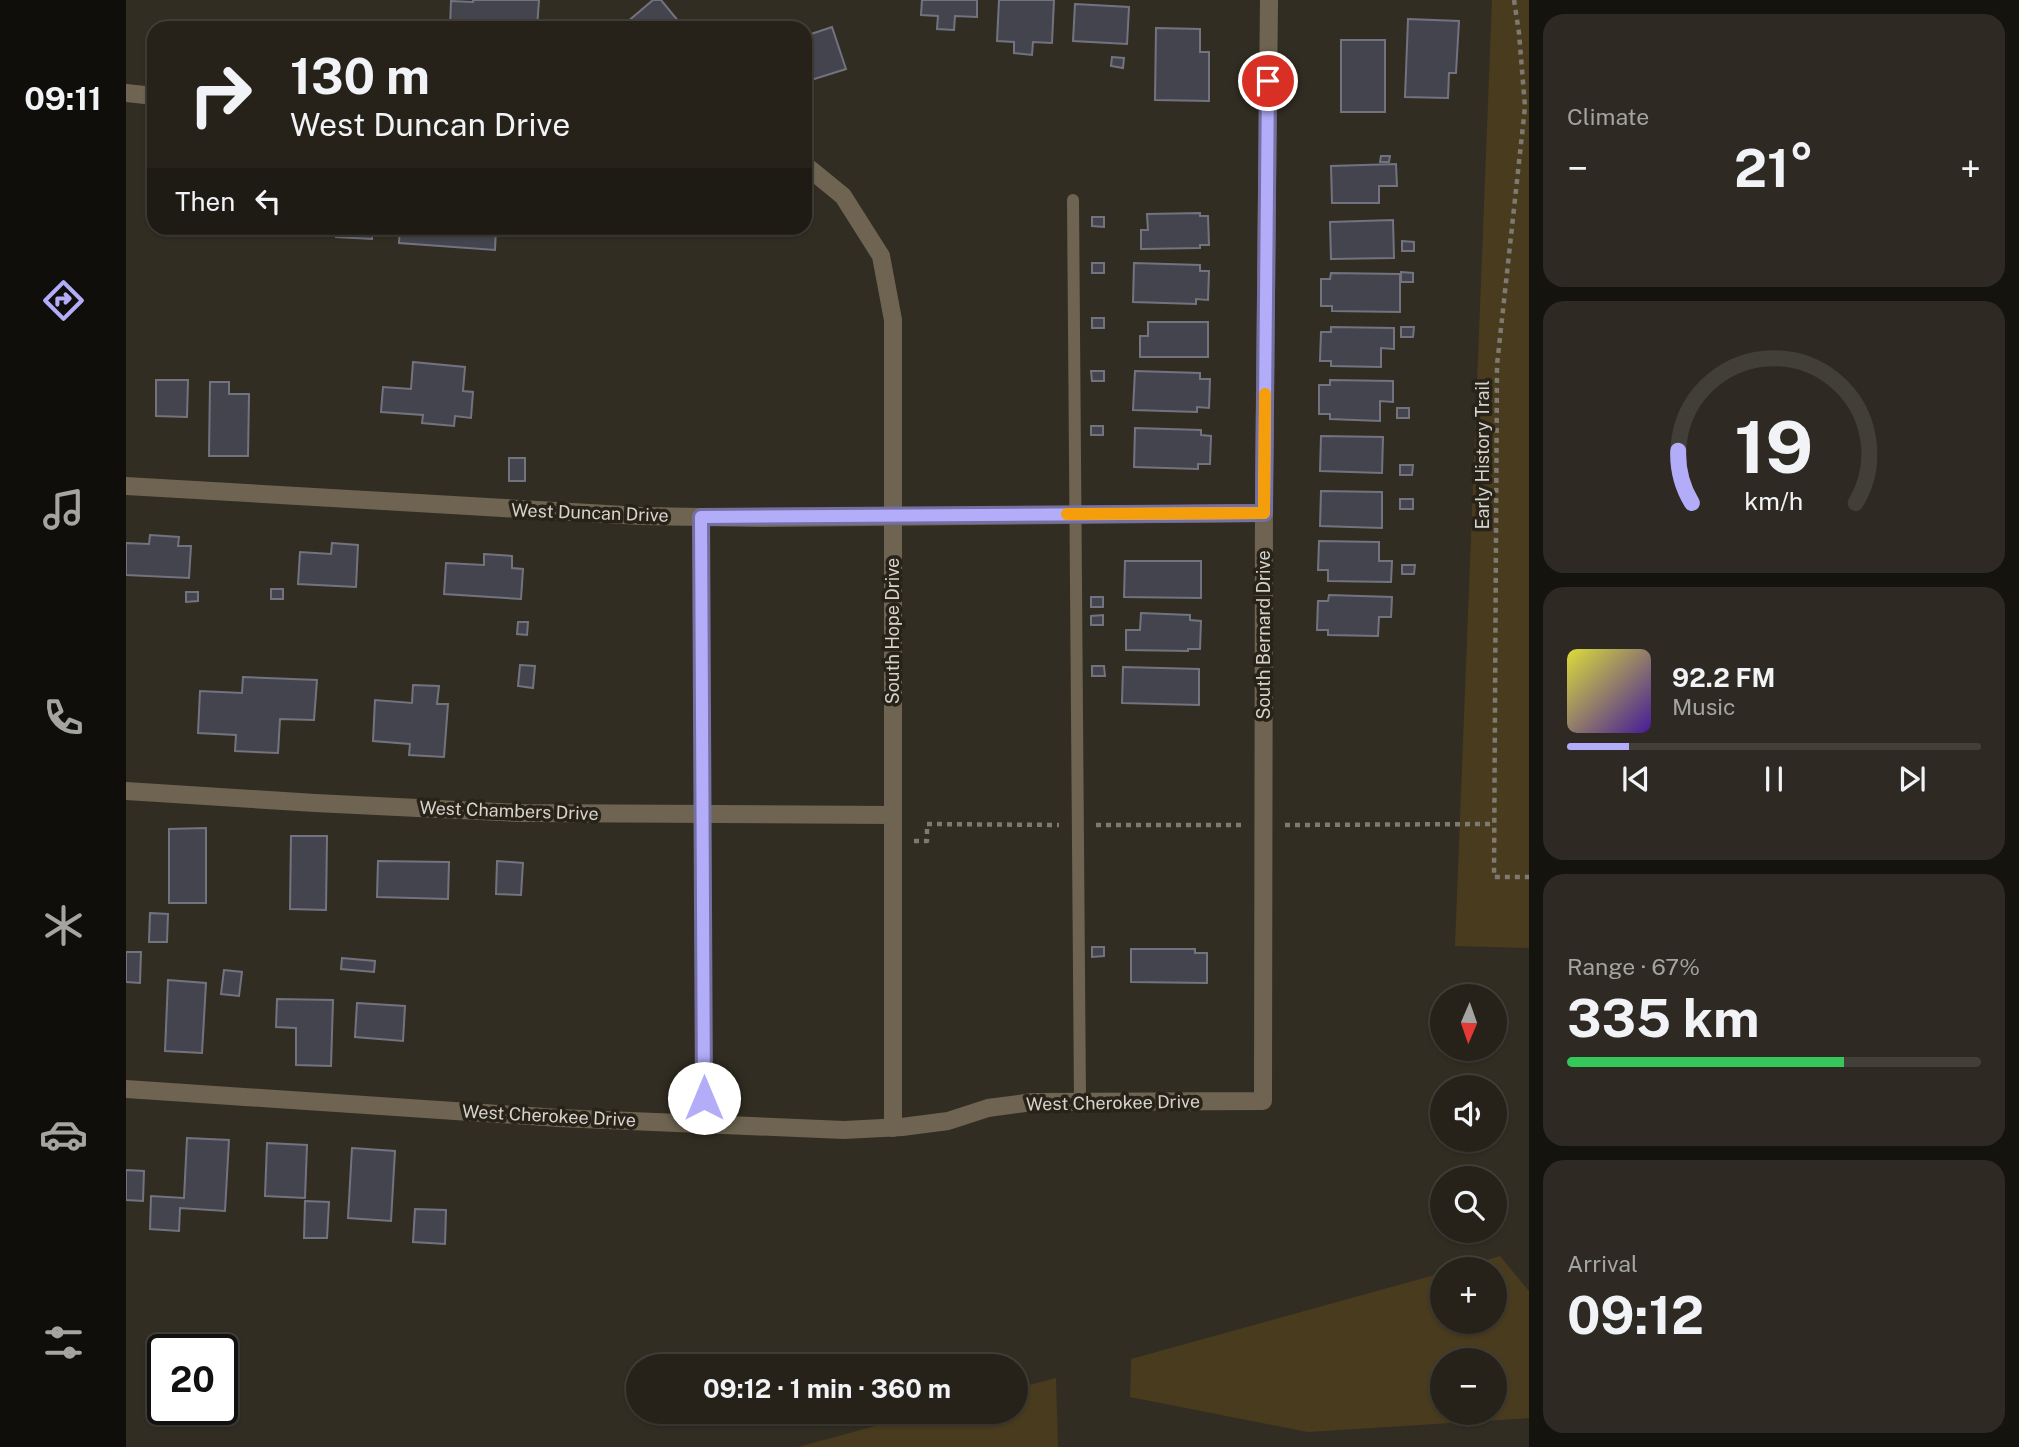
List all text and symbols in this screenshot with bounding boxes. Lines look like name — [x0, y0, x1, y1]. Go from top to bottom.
text: 130 m — [290, 47, 430, 105]
icon: right — [175, 49, 266, 140]
pin — [1238, 51, 1298, 111]
icon: arrive — [1249, 62, 1287, 100]
text: 09:11 — [24, 80, 102, 117]
text: Climate — [1567, 103, 1649, 130]
text: West Duncan Drive — [290, 106, 570, 143]
text: 21° — [1734, 138, 1814, 199]
text: − — [1567, 146, 1588, 191]
text: + — [1960, 146, 1981, 191]
icon: left — [249, 182, 287, 220]
text: Then — [175, 186, 235, 217]
icon: directions — [39, 276, 88, 325]
street label: Early History Trail — [1472, 380, 1493, 530]
text: 19 — [1734, 404, 1814, 489]
icon: music — [39, 485, 88, 534]
text: km/h — [1745, 486, 1803, 516]
street label: West Duncan Drive — [511, 499, 669, 526]
street label: South Bernard Drive — [1253, 550, 1274, 720]
street label: South Hope Drive — [882, 558, 903, 704]
text: 92.2 FM — [1672, 662, 1775, 693]
icon: phone — [39, 693, 88, 742]
text: Music — [1672, 693, 1736, 720]
icon: previous — [1617, 760, 1655, 798]
icon: pause — [1755, 760, 1793, 798]
icon: next — [1893, 760, 1931, 798]
street label: West Chambers Drive — [419, 797, 599, 824]
icon: climate — [39, 901, 88, 950]
text: Range · 67% — [1567, 953, 1700, 980]
north arrow — [1430, 984, 1507, 1060]
map controls — [1430, 984, 1507, 1425]
text: 335 km — [1567, 988, 1760, 1049]
position arrow — [667, 1061, 741, 1135]
button: sound — [1430, 1075, 1507, 1152]
street label: West Cherokee Drive — [1026, 1090, 1200, 1115]
street label: West Cherokee Drive — [461, 1100, 637, 1131]
icon: car — [39, 1110, 88, 1159]
button: search — [1430, 1166, 1507, 1243]
text: Arrival — [1567, 1250, 1638, 1277]
button: + — [1430, 1257, 1507, 1334]
text: 09:12 — [1567, 1285, 1704, 1346]
icon: filters — [39, 1318, 88, 1367]
speed limit sign: 20 — [147, 1334, 238, 1425]
button: − — [1430, 1348, 1507, 1425]
text: 09:12 · 1 min · 360 m — [703, 1373, 951, 1404]

